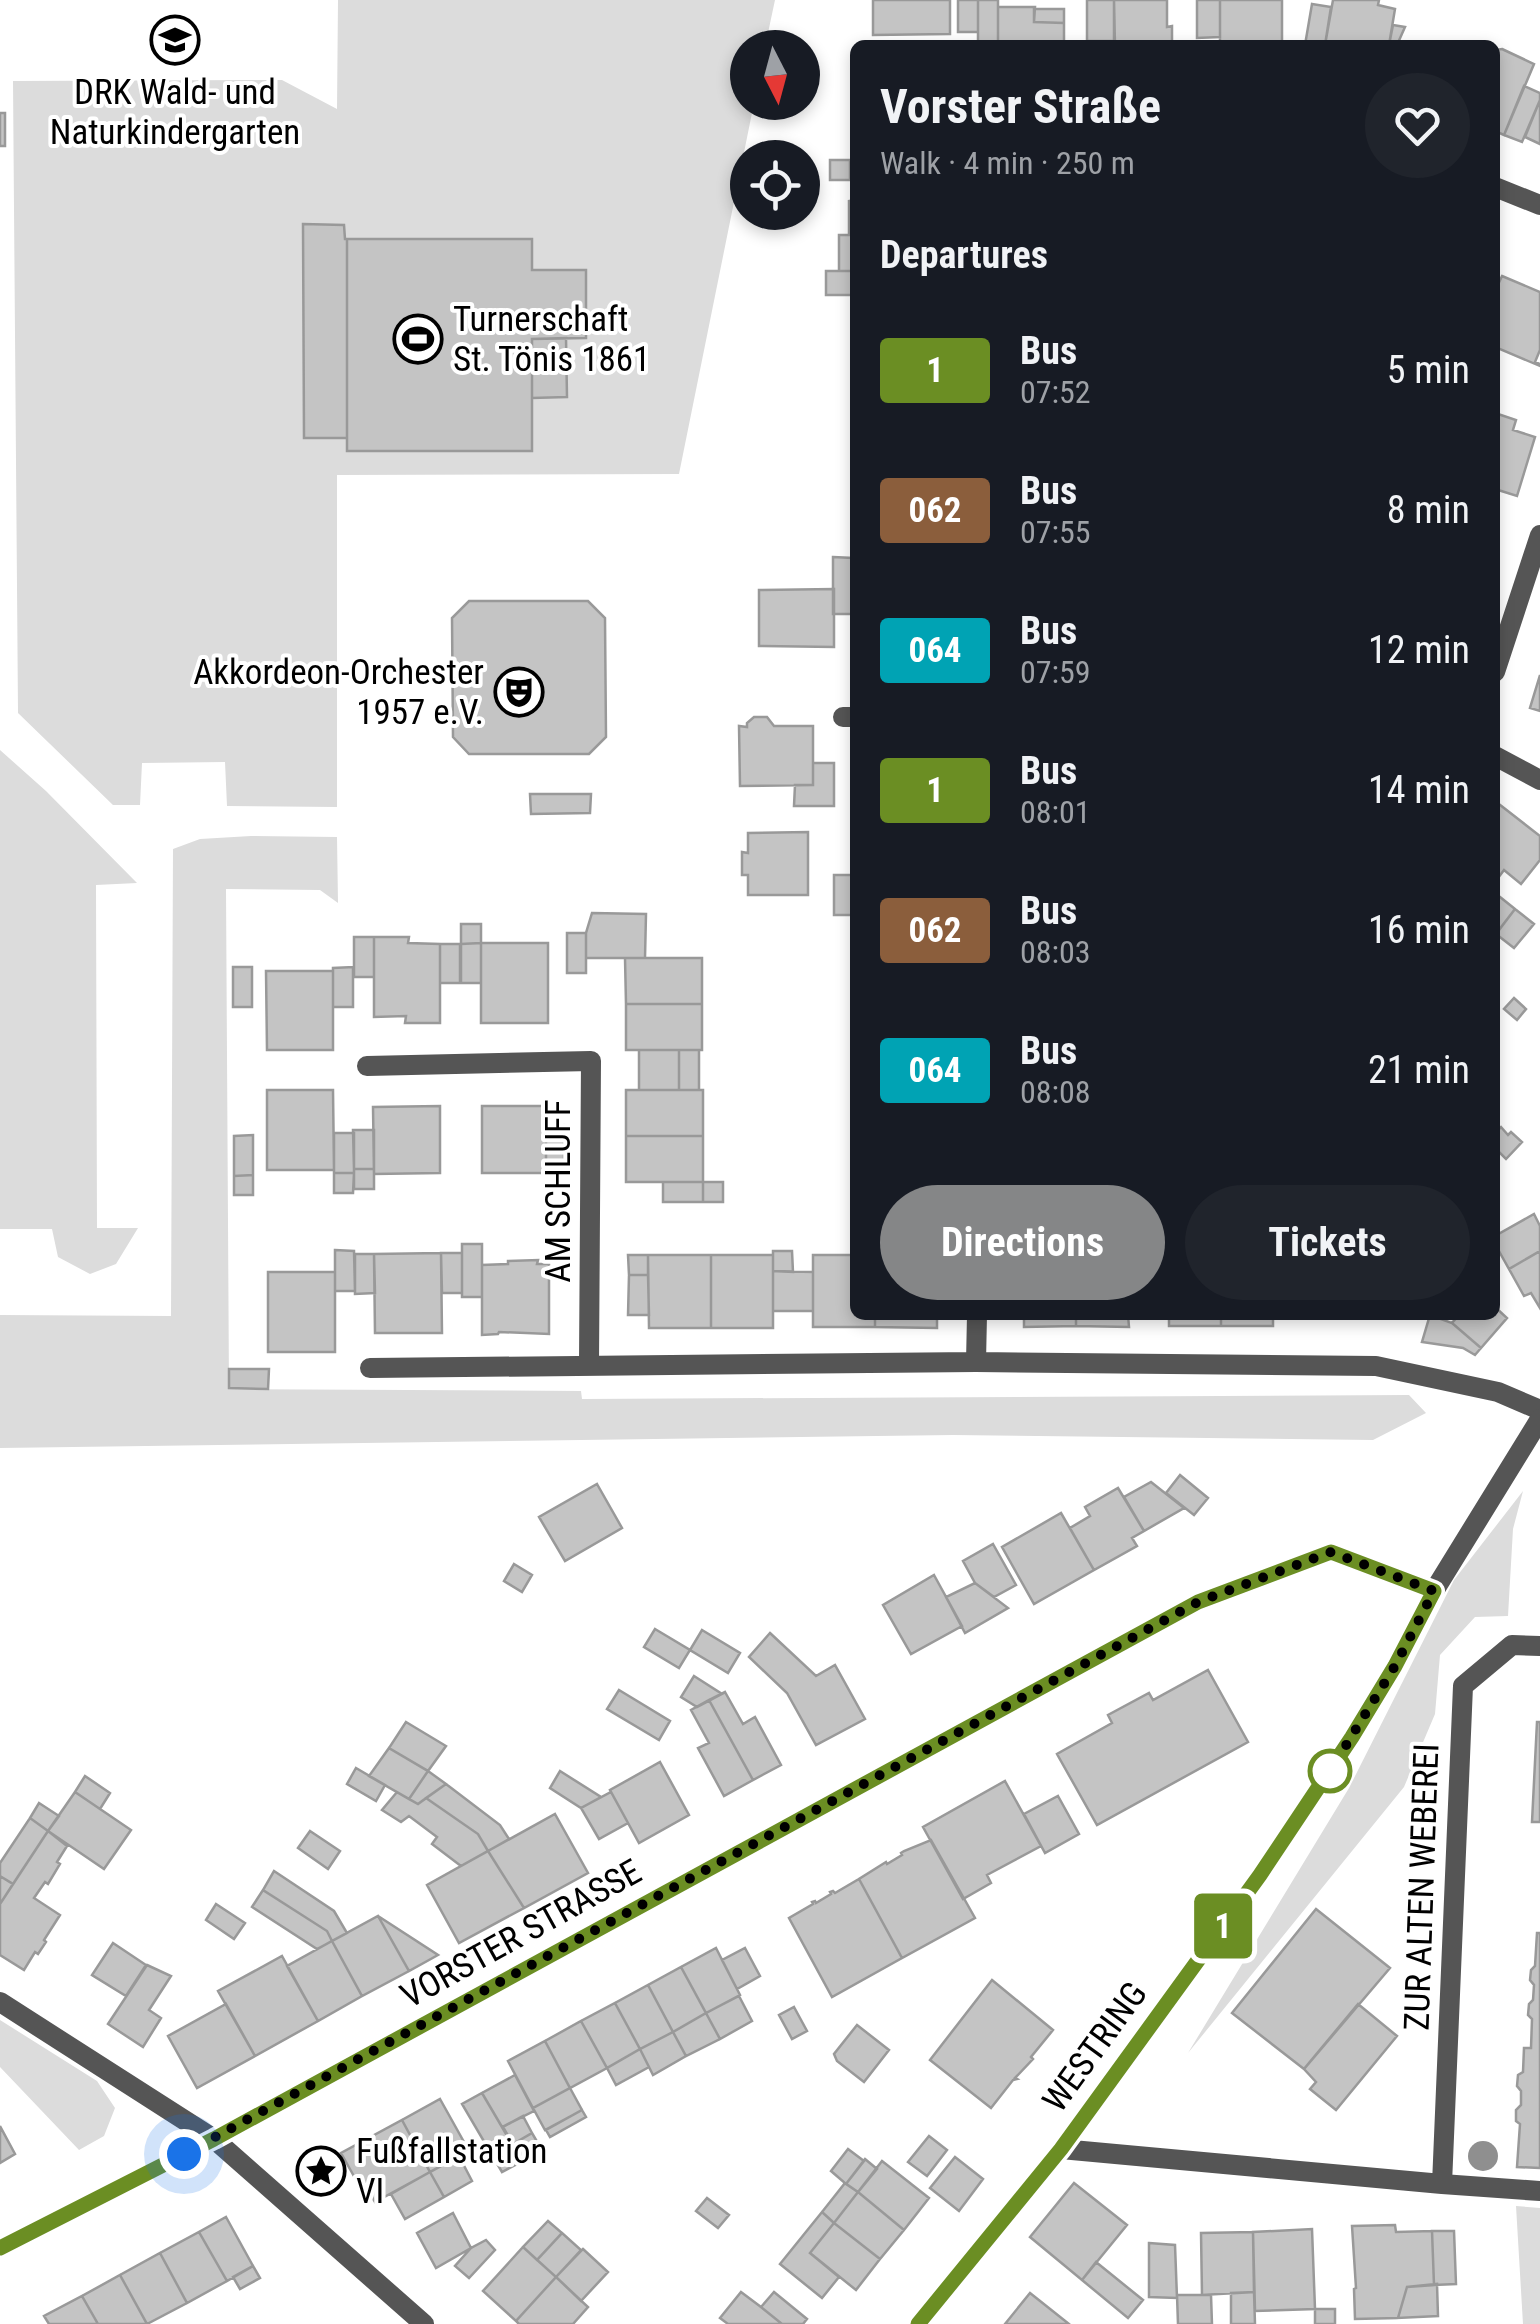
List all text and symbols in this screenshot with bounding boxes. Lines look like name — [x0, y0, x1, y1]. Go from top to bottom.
school or university icon: DRK Wald- und Naturkindergarten — [149, 14, 201, 66]
north arrow — [730, 30, 820, 120]
map controls — [730, 30, 820, 230]
place label: DRK Wald- und Naturkindergarten — [50, 72, 300, 153]
button: heart — [1365, 73, 1470, 178]
text: Vorster Straße — [880, 78, 1161, 135]
button: locate — [730, 140, 820, 230]
text: Walk · 4 min · 250 m — [880, 144, 1135, 182]
text: Departures — [880, 233, 1048, 277]
place label: Turnerschaft St. Tönis 1861 — [453, 299, 650, 380]
sports icon: Turnerschaft St. Tönis 1861 — [392, 313, 444, 365]
text: Bus — [1020, 329, 1077, 373]
text: 5 min — [1387, 348, 1470, 392]
text: 1 — [926, 350, 944, 391]
text: 07:52 — [1020, 373, 1091, 411]
text: Bus — [1020, 469, 1077, 513]
text: 8 min — [1387, 488, 1470, 532]
text: 062 — [908, 490, 962, 531]
text: 07:55 — [1020, 513, 1091, 551]
text: Bus — [1020, 609, 1077, 653]
text: 12 min — [1368, 628, 1470, 672]
text: 064 — [908, 630, 962, 671]
place label: Akkordeon-Orchester 1957 e.V. — [193, 652, 484, 733]
text: 07:59 — [1020, 653, 1091, 691]
theatre icon: Akkordeon-Orchester 1957 e.V. — [493, 666, 545, 718]
text: Bus — [1020, 749, 1077, 793]
text: 14 min — [1368, 768, 1470, 812]
text: 1 — [926, 770, 944, 811]
text: 08:01 — [1020, 793, 1091, 831]
text: Bus — [1020, 889, 1077, 933]
text: 16 min — [1368, 908, 1470, 952]
text: 062 — [908, 910, 962, 951]
text: 08:03 — [1020, 933, 1091, 971]
text: Bus — [1020, 1029, 1077, 1073]
text: 21 min — [1368, 1048, 1470, 1092]
text: 064 — [908, 1050, 962, 1091]
text: 08:08 — [1020, 1073, 1091, 1111]
street label: AM SCHLUFF — [538, 1099, 579, 1283]
button: Directions — [880, 1185, 1165, 1300]
button: Tickets — [1185, 1185, 1470, 1300]
street label: ZUR ALTEN WEBEREI — [1396, 1743, 1448, 2031]
unlabelled marker — [1309, 1750, 1351, 1792]
street label: VORSTER STRASSE — [394, 1851, 648, 2017]
line badge: 1 — [1190, 1894, 1256, 1958]
text: 1 — [1214, 1906, 1232, 1947]
street label: WESTRING — [1034, 1974, 1156, 2120]
your location — [159, 2129, 209, 2179]
place label: Fußfallstation VI — [356, 2131, 548, 2212]
place icon: Fußfallstation VI — [295, 2145, 347, 2197]

